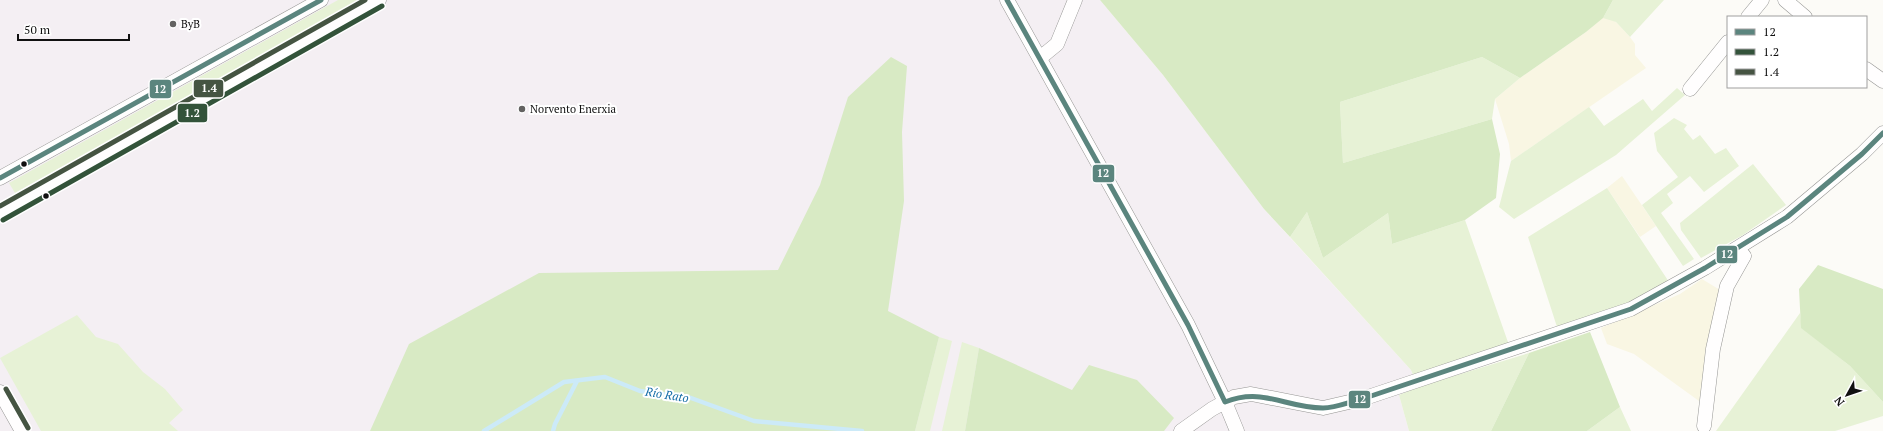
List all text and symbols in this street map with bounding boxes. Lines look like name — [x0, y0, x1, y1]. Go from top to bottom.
scale bar — [18, 16, 129, 42]
legend — [1727, 16, 1867, 88]
place label: ByB — [181, 17, 200, 31]
marker: ByB — [168, 19, 178, 29]
text: 50 m — [24, 22, 51, 37]
text: 12 — [1763, 24, 1776, 39]
text: 1.2 — [1763, 44, 1779, 59]
text: 1.4 — [1763, 64, 1780, 79]
line badge: 12 — [149, 79, 172, 99]
line badge: 1.4 — [193, 79, 224, 98]
text: 1.4 — [201, 81, 218, 95]
text: 12 — [154, 82, 166, 96]
place label: Norvento Enerxia — [530, 102, 617, 116]
line badge: 1.2 — [177, 103, 208, 123]
marker: Norvento Enerxia — [517, 104, 527, 114]
text: 1.2 — [184, 106, 200, 120]
unlabelled marker — [19, 159, 29, 169]
line badge: 12 — [1092, 164, 1115, 183]
text: 12 — [1097, 166, 1109, 180]
unlabelled marker — [41, 191, 51, 201]
line badge: 12 — [1716, 245, 1738, 264]
text: 12 — [1721, 247, 1733, 261]
north arrow — [1827, 375, 1867, 415]
water label: Río Rato — [643, 384, 690, 405]
line badge: 12 — [1348, 390, 1371, 409]
text: 12 — [1354, 392, 1366, 406]
text: N — [1831, 393, 1847, 409]

